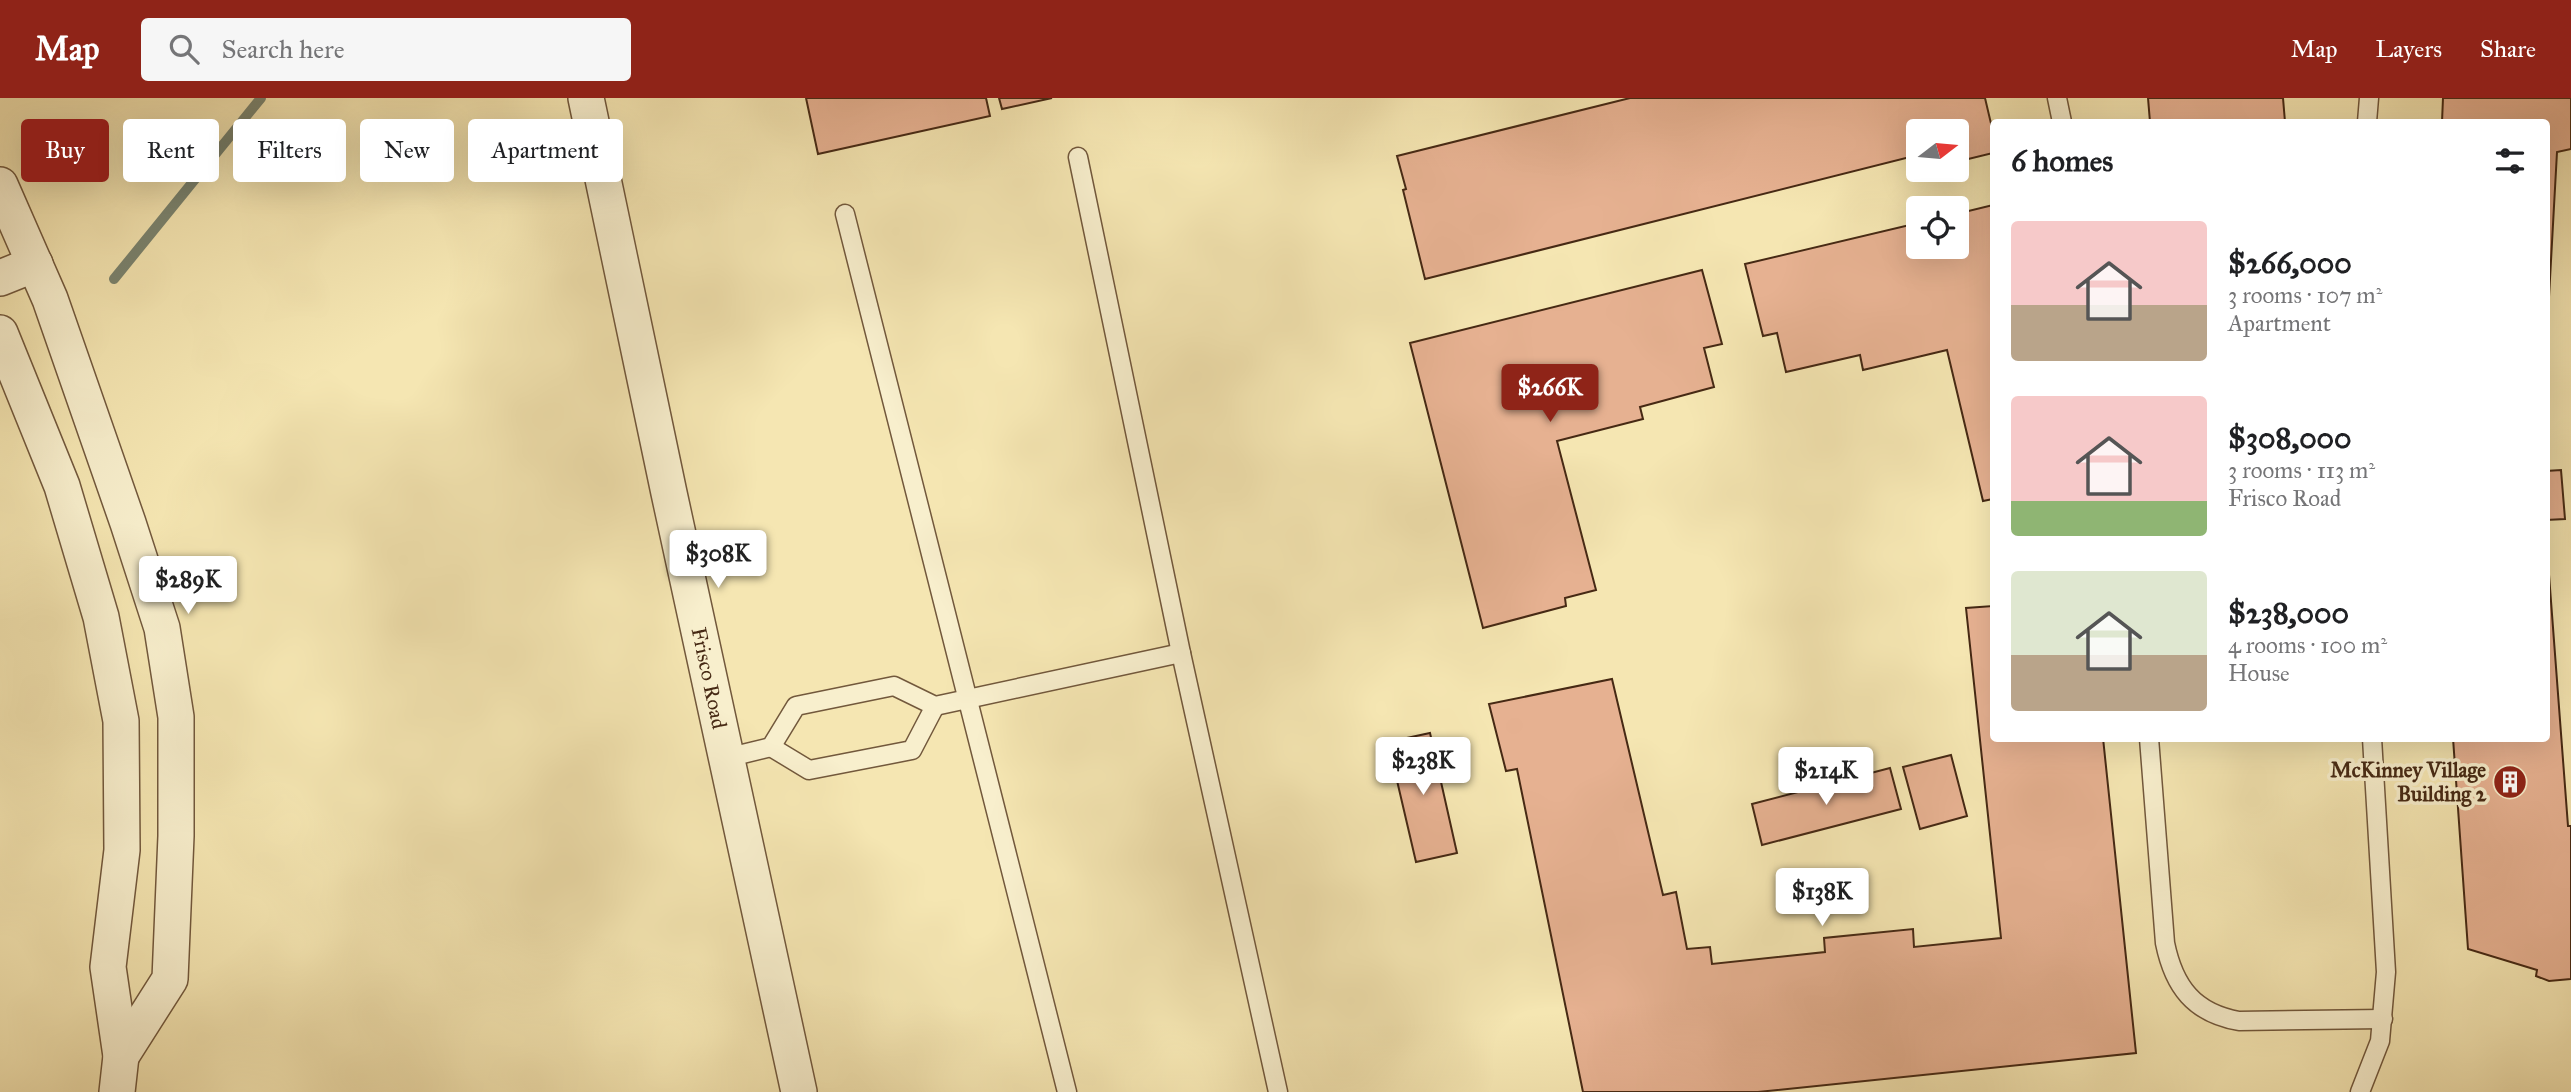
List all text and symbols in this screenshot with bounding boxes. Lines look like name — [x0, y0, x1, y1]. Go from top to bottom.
search box — [141, 18, 631, 81]
text: Map — [35, 29, 99, 69]
icon: search — [165, 30, 203, 68]
text: Search here — [221, 33, 345, 65]
text: Map — [2291, 34, 2338, 64]
text: Layers — [2376, 34, 2442, 64]
text: Share — [2480, 34, 2536, 64]
chip: Buy — [21, 119, 109, 182]
chip: Rent — [123, 119, 219, 182]
chip: Filters — [233, 119, 346, 182]
chip: New — [360, 119, 454, 182]
chip: Apartment — [468, 119, 623, 182]
north arrow — [1906, 119, 1969, 182]
map controls — [1906, 119, 1969, 259]
icon: filters — [2491, 142, 2529, 180]
text: 6 homes — [2011, 143, 2113, 179]
button: locate — [1906, 196, 1969, 259]
text: $266,000 — [2228, 245, 2352, 281]
icon: home — [2067, 249, 2151, 333]
text: 3 rooms · 107 m² — [2228, 281, 2382, 309]
text: Apartment — [2228, 309, 2331, 337]
pin: $266K — [1501, 364, 1599, 424]
text: $266K — [1517, 373, 1583, 401]
text: $308,000 — [2228, 420, 2352, 456]
icon: home — [2067, 424, 2151, 508]
text: 3 rooms · 113 m² — [2228, 456, 2375, 484]
text: Frisco Road — [2228, 484, 2341, 512]
pin: $308K — [669, 531, 767, 590]
text: $308K — [686, 539, 750, 567]
pin: $289K — [139, 556, 237, 616]
text: $289K — [155, 565, 221, 593]
text: $238,000 — [2228, 595, 2349, 631]
icon: home — [2067, 599, 2151, 683]
street label: Frisco Road — [686, 625, 733, 732]
text: 4 rooms · 100 m² — [2228, 631, 2387, 659]
text: House — [2228, 659, 2290, 687]
pin: $238K — [1374, 738, 1472, 797]
text: $238K — [1392, 746, 1454, 774]
pin: $214K — [1777, 748, 1875, 807]
text: $214K — [1794, 756, 1858, 784]
place label: McKinney Village Building 2 — [2330, 757, 2487, 807]
building icon: McKinney Village Building 2 — [2491, 763, 2529, 801]
pin: $138K — [1773, 868, 1871, 928]
text: $138K — [1792, 877, 1852, 905]

